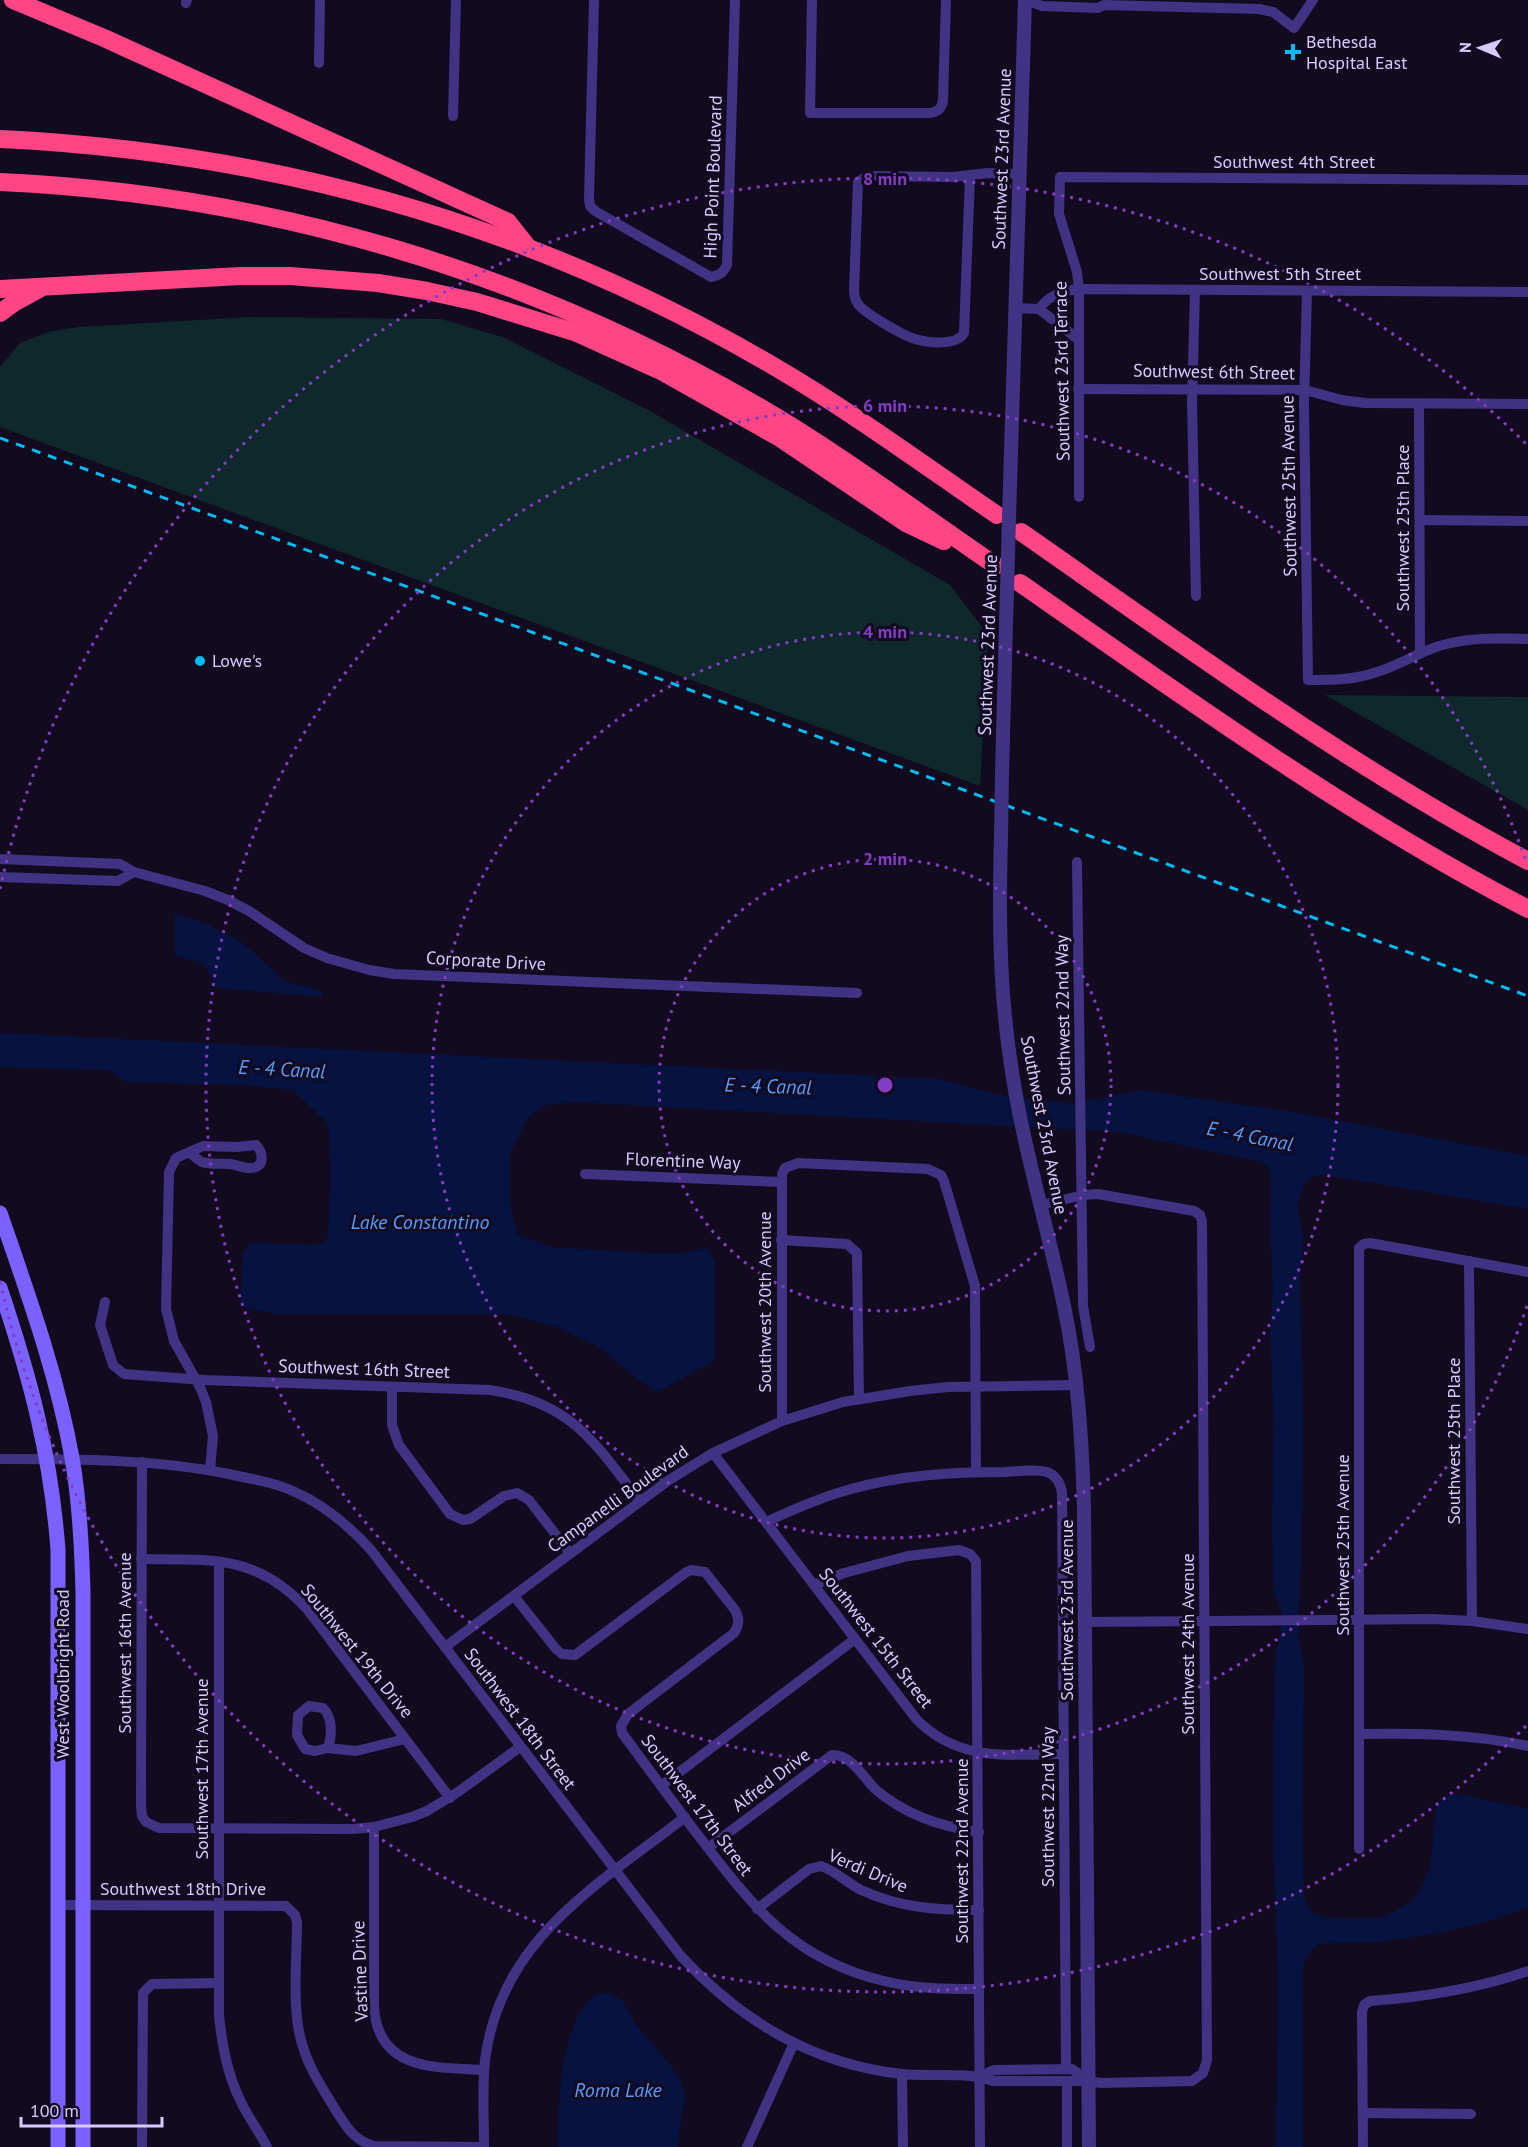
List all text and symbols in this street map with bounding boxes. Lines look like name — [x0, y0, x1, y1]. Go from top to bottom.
north arrow — [1450, 18, 1510, 78]
place label: Bethesda Hospital East — [1306, 30, 1407, 74]
text: N — [1455, 42, 1475, 53]
marker: Bethesda Hospital East — [1284, 43, 1302, 61]
street label: Southwest 23rd Avenue — [987, 68, 1016, 250]
street label: High Point Boulevard — [698, 95, 727, 259]
street label: Southwest 4th Street — [1213, 150, 1375, 173]
text: 8 min — [863, 167, 907, 190]
street label: Southwest 5th Street — [1199, 262, 1361, 285]
street label: Southwest 23rd Terrace — [1048, 281, 1075, 461]
street label: Southwest 6th Street — [1133, 359, 1295, 384]
text: 6 min — [863, 394, 907, 417]
street label: Southwest 25th Avenue — [1275, 395, 1302, 577]
street label: Southwest 25th Place — [1391, 445, 1414, 612]
street label: Southwest 23rd Avenue — [973, 554, 1002, 736]
text: 4 min — [863, 620, 907, 643]
place label: Lowe's — [212, 649, 262, 672]
marker: Lowe's — [193, 654, 207, 668]
text: 2 min — [863, 847, 907, 870]
street label: Southwest 22nd Way — [1050, 934, 1075, 1096]
street label: Corporate Drive — [425, 946, 547, 975]
street label: Southwest 23rd Avenue — [1016, 1034, 1073, 1216]
water label: E - 4 Canal — [238, 1054, 327, 1084]
water label: E - 4 Canal — [724, 1071, 813, 1101]
centre of rings — [875, 1075, 895, 1095]
water label: E - 4 Canal — [1205, 1115, 1296, 1157]
street label: Florentine Way — [625, 1147, 742, 1174]
water label: Lake Constantino — [351, 1209, 489, 1235]
street label: Southwest 20th Avenue — [753, 1211, 776, 1393]
street label: Southwest 16th Street — [278, 1354, 450, 1383]
street label: Southwest 25th Place — [1442, 1358, 1465, 1525]
street label: Campanelli Boulevard — [543, 1440, 693, 1557]
street label: Southwest 25th Avenue — [1331, 1454, 1354, 1636]
street label: Southwest 23rd Avenue — [1055, 1519, 1078, 1701]
street label: Southwest 16th Avenue — [113, 1552, 136, 1734]
street label: Southwest 24th Avenue — [1176, 1553, 1199, 1735]
street label: Southwest 15th Street — [814, 1563, 938, 1712]
street label: Southwest 19th Drive — [296, 1579, 419, 1723]
street label: West Woolbright Road — [51, 1589, 74, 1759]
street label: Southwest 18th Street — [459, 1643, 581, 1794]
street label: Southwest 17th Avenue — [190, 1678, 213, 1860]
street label: Southwest 22nd Way — [1036, 1726, 1059, 1887]
street label: Southwest 17th Street — [637, 1729, 758, 1880]
street label: Alfred Drive — [727, 1743, 814, 1816]
street label: Southwest 22nd Avenue — [950, 1758, 973, 1944]
street label: Verdi Drive — [824, 1843, 911, 1898]
street label: Southwest 18th Drive — [100, 1877, 266, 1900]
street label: Vastine Drive — [346, 1920, 373, 2023]
water label: Roma Lake — [574, 2077, 662, 2103]
scale bar — [21, 2090, 162, 2128]
text: 100 m — [30, 2099, 79, 2122]

